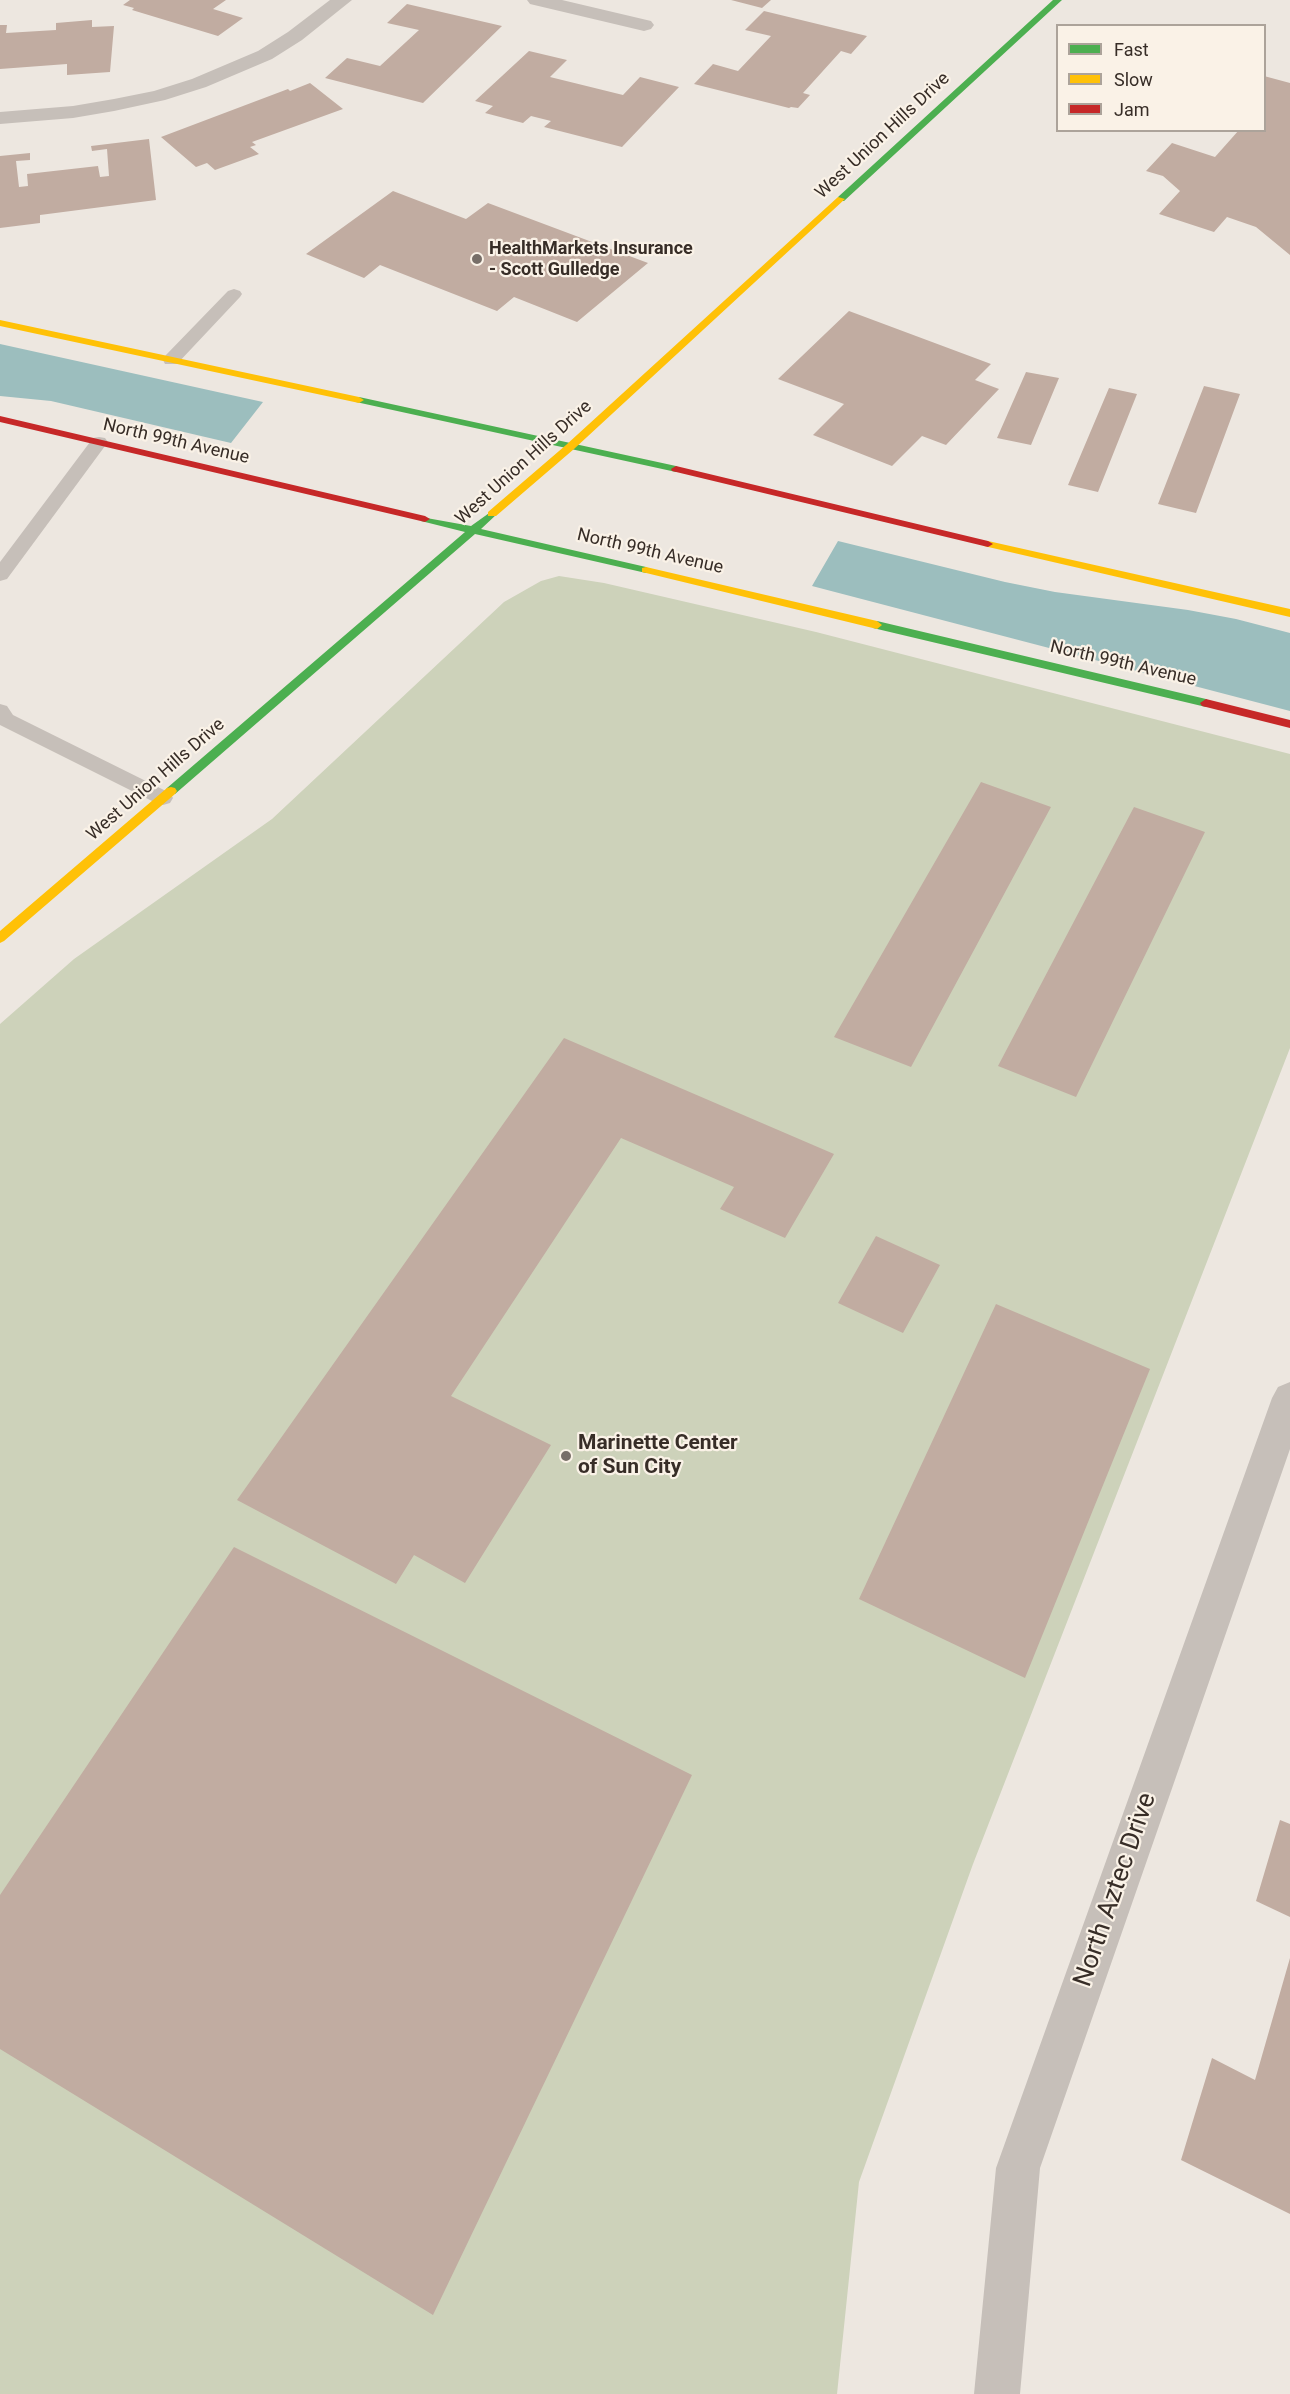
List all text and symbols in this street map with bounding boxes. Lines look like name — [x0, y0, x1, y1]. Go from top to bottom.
legend — [1056, 24, 1266, 132]
text: Fast — [1114, 39, 1149, 60]
street label: West Union Hills Drive — [811, 68, 955, 204]
text: Slow — [1114, 69, 1153, 90]
text: Jam — [1114, 99, 1150, 120]
place label: HealthMarkets Insurance - Scott Gulledge — [489, 238, 693, 280]
marker: HealthMarkets Insurance - Scott Gulledge — [470, 252, 484, 266]
street label: West Union Hills Drive — [451, 396, 597, 530]
street label: North 99th Avenue — [101, 415, 251, 469]
street label: North 99th Avenue — [575, 525, 725, 579]
street label: North 99th Avenue — [1048, 637, 1198, 691]
street label: West Union Hills Drive — [83, 714, 229, 846]
place label: Marinette Center of Sun City — [578, 1431, 738, 1481]
marker: Marinette Center of Sun City — [559, 1449, 573, 1463]
street label: North Aztec Drive — [1068, 1789, 1164, 1991]

